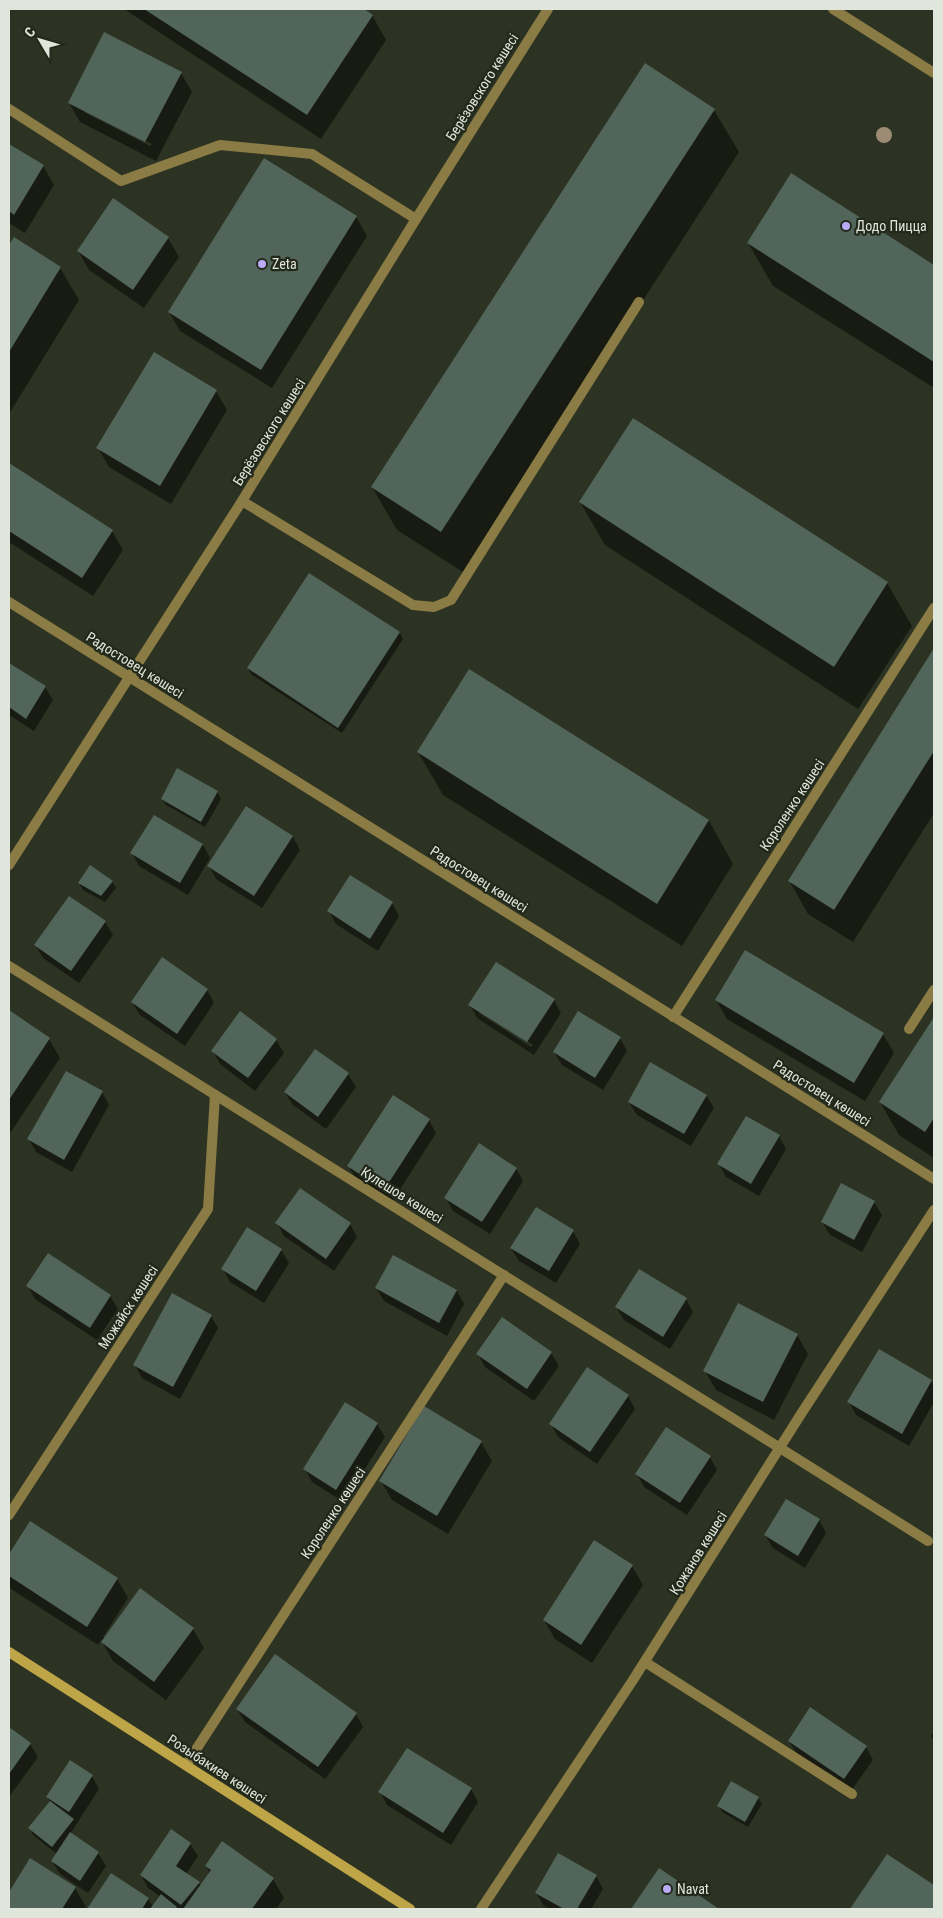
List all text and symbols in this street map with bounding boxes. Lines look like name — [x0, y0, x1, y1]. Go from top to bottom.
north arrow — [15, 15, 65, 65]
text: С — [21, 24, 39, 40]
street label: Берёзовского көшесі — [443, 31, 521, 143]
place label: Додо Пицца — [856, 218, 927, 234]
marker: Додо Пицца — [840, 220, 852, 232]
place label: Zeta — [272, 256, 297, 272]
marker: Zeta — [256, 258, 268, 270]
street label: Берёзовского көшесі — [230, 376, 308, 488]
street label: Радостовец көшесі — [83, 629, 187, 701]
street label: Короленко көшесі — [756, 756, 828, 854]
street label: Радостовец көшесі — [427, 843, 531, 915]
street label: Радостовец көшесі — [770, 1057, 874, 1129]
street label: Кулешов көшесі — [358, 1163, 446, 1227]
street label: Можайск көшесі — [95, 1262, 161, 1352]
street label: Короленко көшесі — [297, 1464, 369, 1562]
street label: Қожанов көшесі — [666, 1508, 730, 1598]
street label: Розыбакиев көшесі — [165, 1731, 269, 1807]
place label: Navat — [677, 1881, 709, 1897]
marker: Navat — [661, 1883, 673, 1895]

